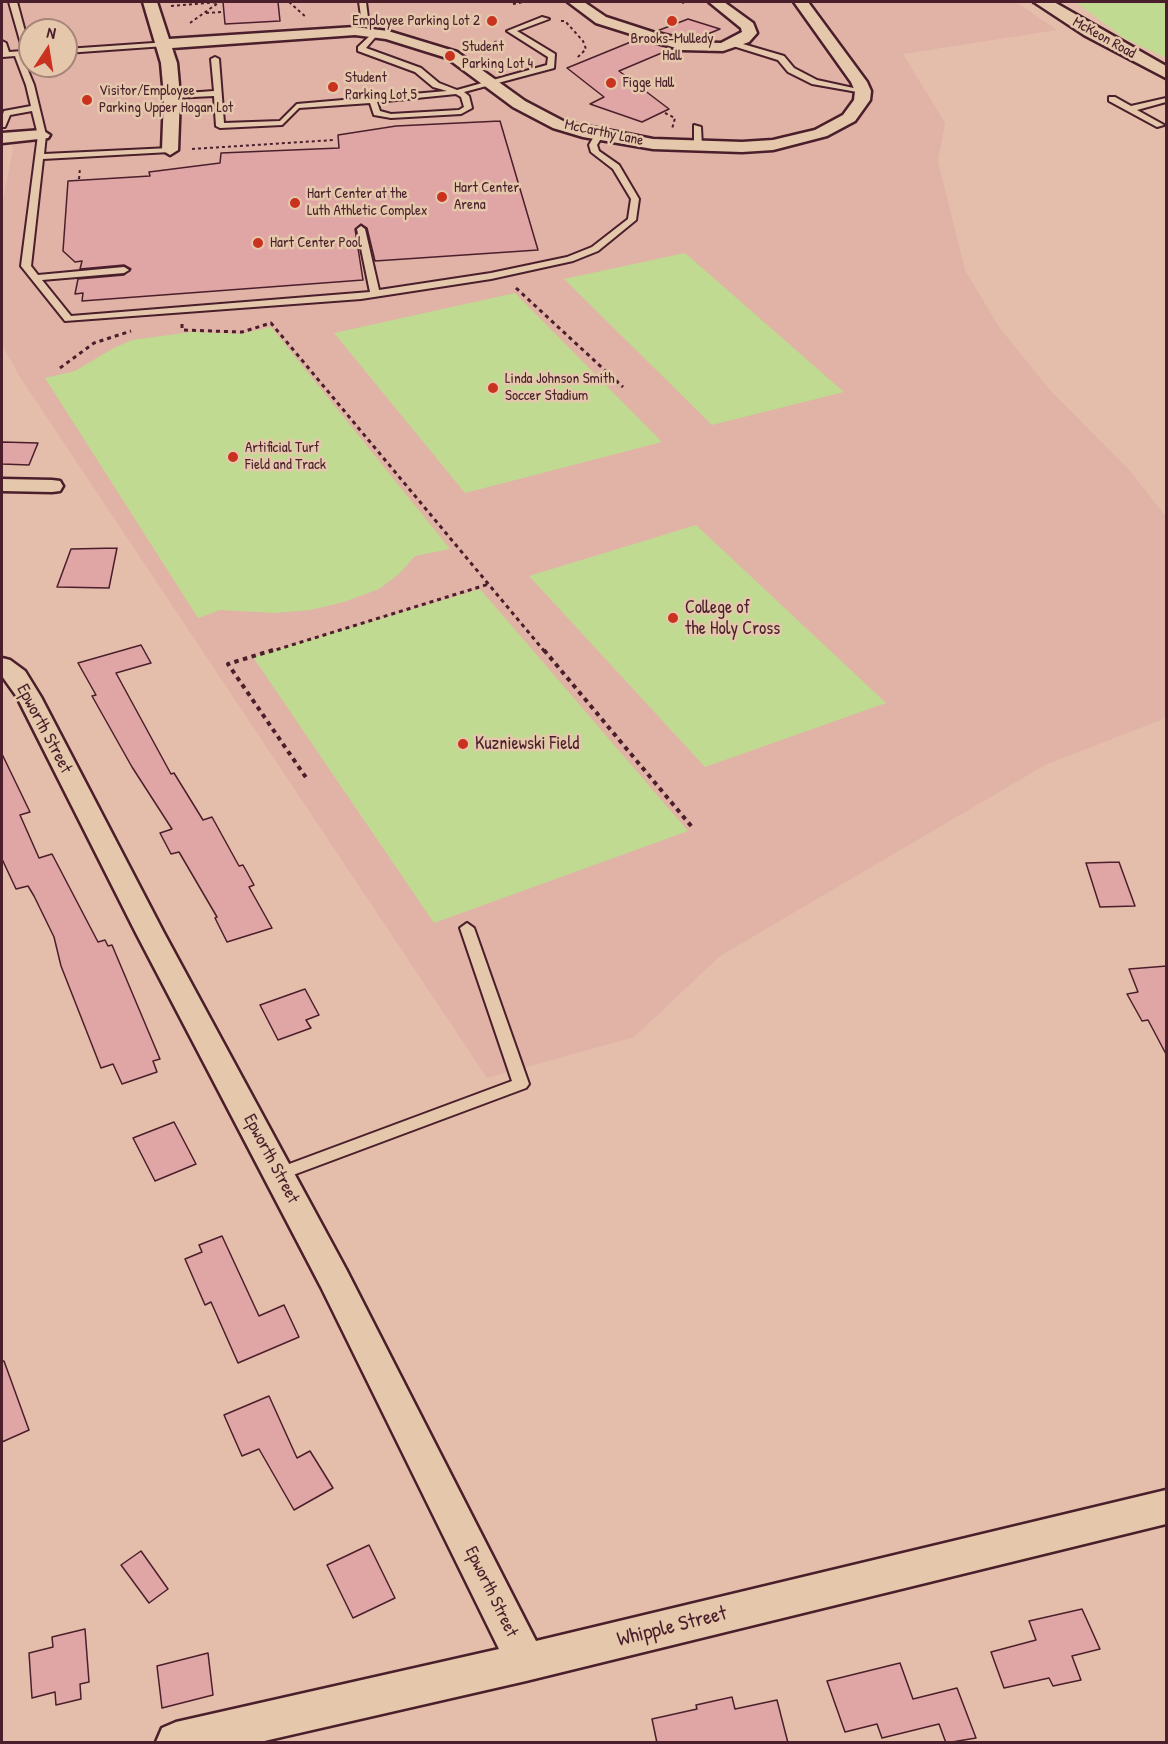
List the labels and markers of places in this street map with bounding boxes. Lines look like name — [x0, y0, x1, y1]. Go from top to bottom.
place label: Employee Parking Lot 2 — [352, 12, 480, 30]
marker: Employee Parking Lot 2 — [485, 14, 499, 28]
marker: Brooks-Mulledy Hall — [665, 14, 679, 28]
place label: Brooks-Mulledy Hall — [630, 30, 714, 65]
place label: Student Parking Lot 4 — [462, 38, 533, 73]
marker: Student Parking Lot 4 — [443, 49, 457, 63]
place label: Student Parking Lot 5 — [345, 69, 417, 104]
place label: Figge Hall — [623, 74, 674, 92]
marker: Figge Hall — [604, 76, 618, 90]
marker: Student Parking Lot 5 — [326, 80, 340, 94]
place label: Visitor/Employee Parking Upper Hogan Lot — [99, 82, 233, 117]
marker: Visitor/Employee Parking Upper Hogan Lot — [80, 93, 94, 107]
place label: Hart Center Arena — [454, 179, 519, 214]
place label: Hart Center at the Luth Athletic Complex — [307, 185, 428, 220]
marker: Hart Center Arena — [435, 190, 449, 204]
marker: Hart Center at the Luth Athletic Complex — [288, 196, 302, 210]
place label: Hart Center Pool — [270, 234, 362, 252]
marker: Hart Center Pool — [251, 236, 265, 250]
place label: Linda Johnson Smith Soccer Stadium — [505, 370, 615, 405]
marker: Linda Johnson Smith Soccer Stadium — [486, 381, 500, 395]
place label: Artificial Turf Field and Track — [245, 439, 326, 474]
marker: Artificial Turf Field and Track — [226, 450, 240, 464]
place label: College of the Holy Cross — [685, 597, 780, 640]
marker: College of the Holy Cross — [666, 611, 680, 625]
place label: Kuzniewski Field — [475, 733, 579, 755]
marker: Kuzniewski Field — [456, 737, 470, 751]

